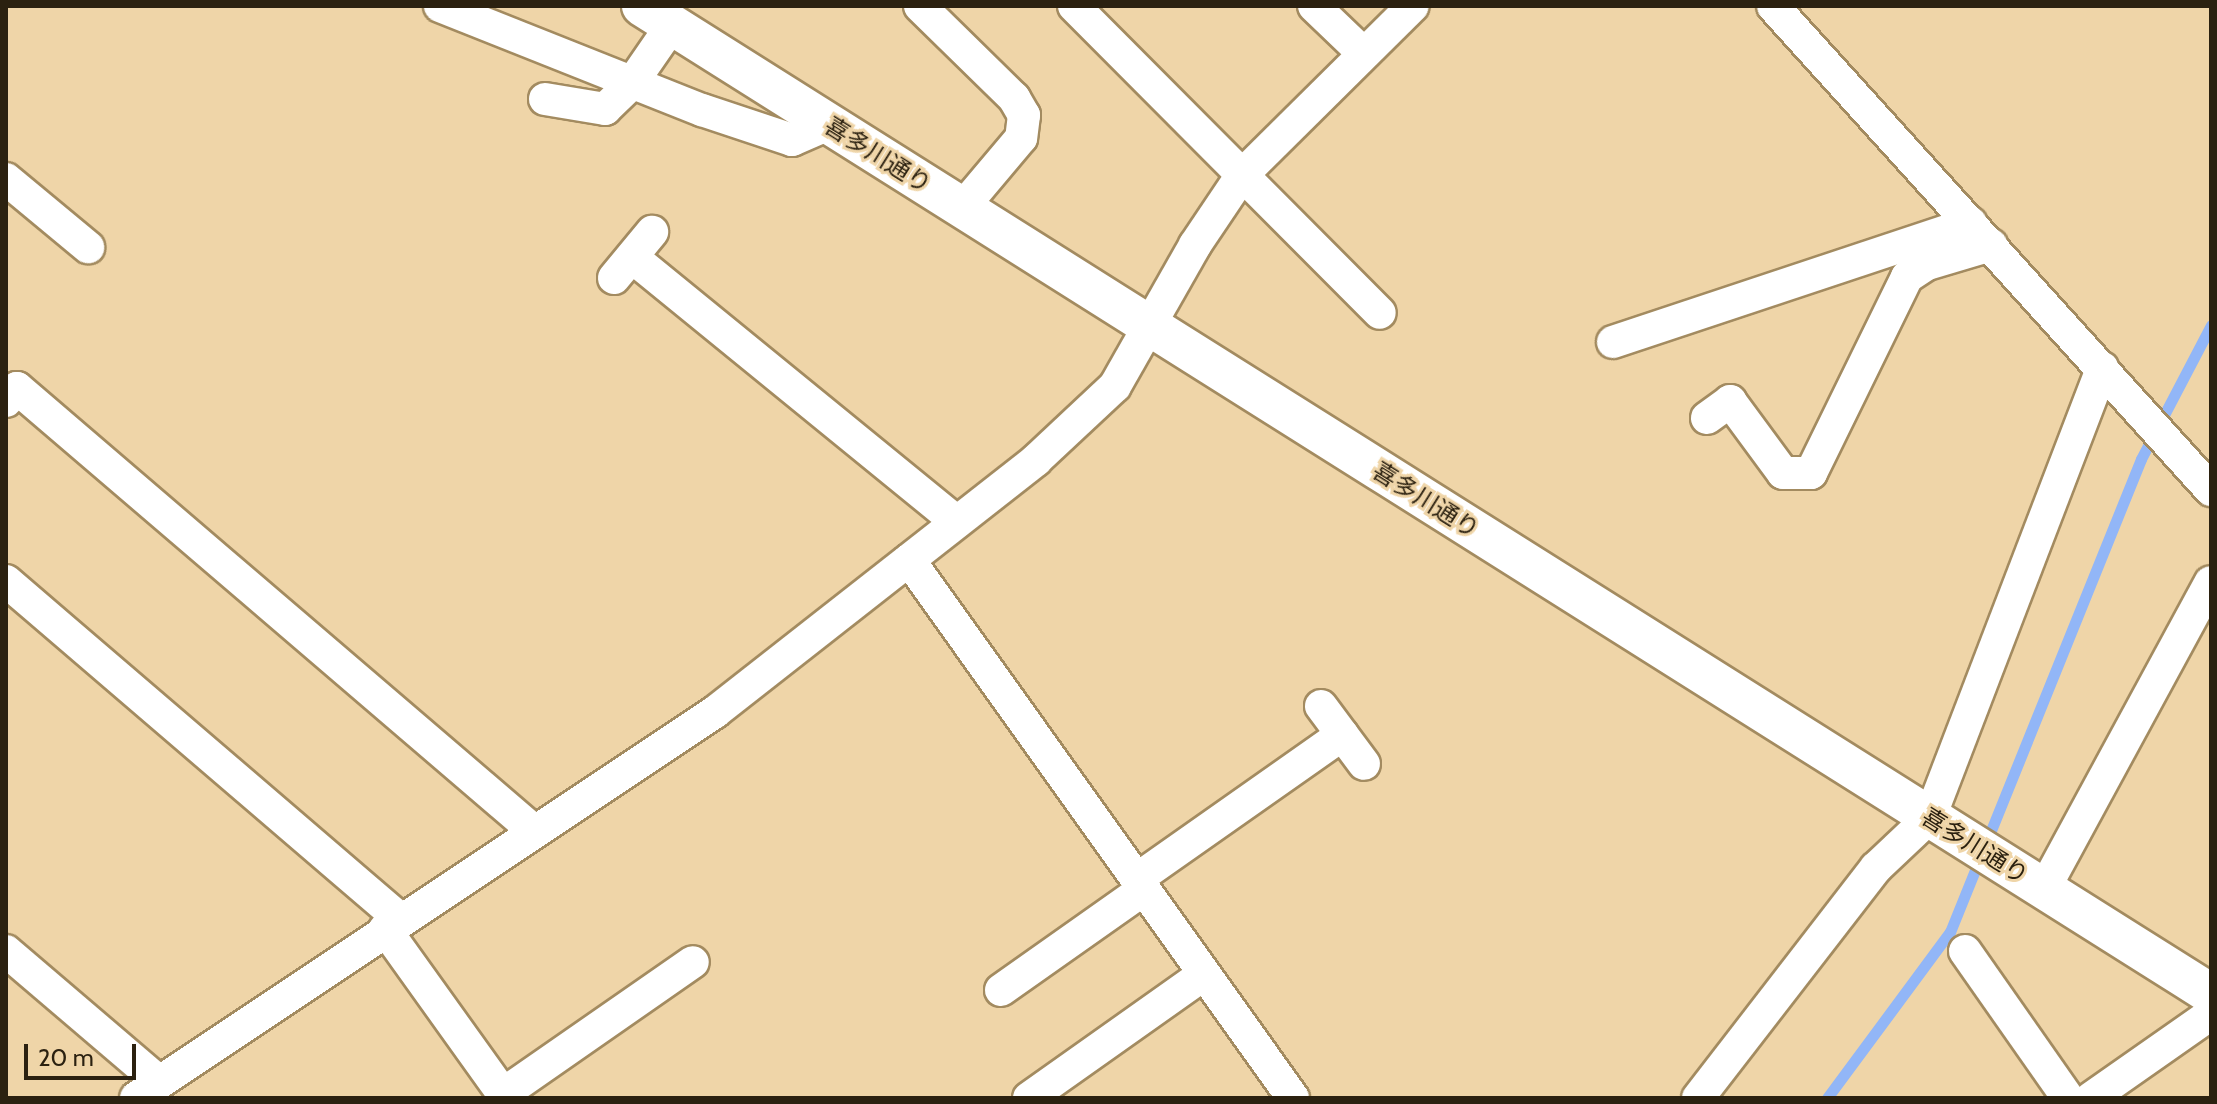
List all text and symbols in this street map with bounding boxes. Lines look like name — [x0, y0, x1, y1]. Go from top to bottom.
street label: 喜多川通り — [819, 111, 937, 199]
street label: 喜多川通り — [1367, 456, 1485, 544]
street label: 喜多川通り — [1916, 802, 2034, 890]
scale bar — [28, 1028, 140, 1078]
text: 20 m — [38, 1043, 94, 1072]

